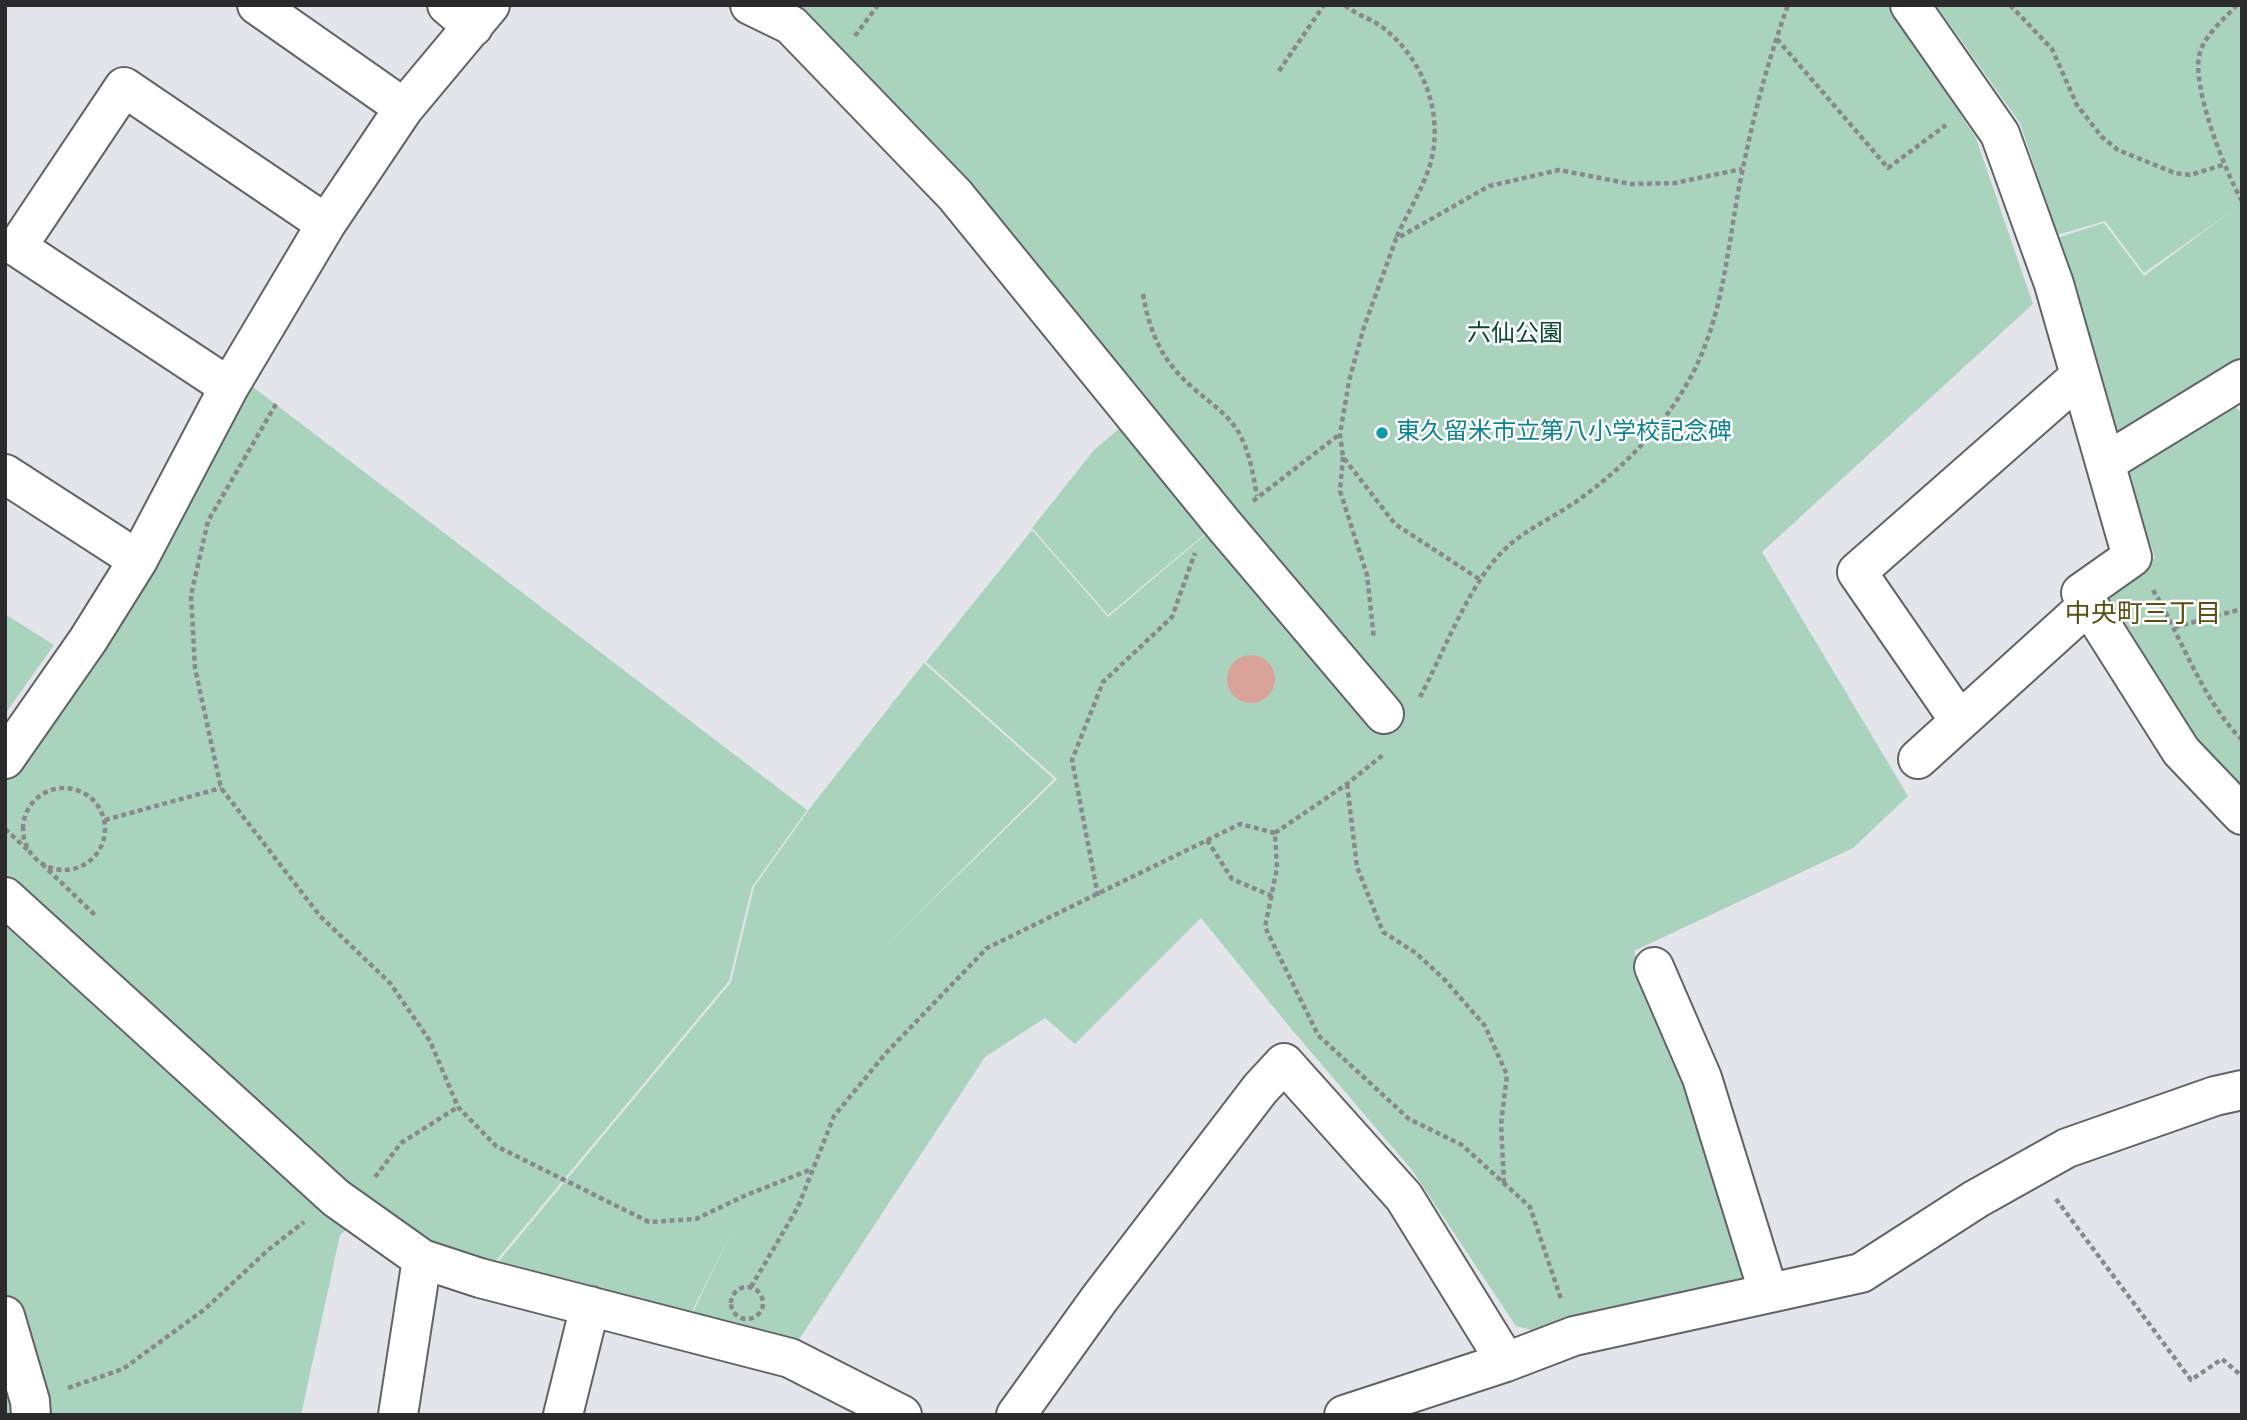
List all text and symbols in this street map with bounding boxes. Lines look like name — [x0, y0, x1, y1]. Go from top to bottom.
park label: 六仙公園 — [1467, 321, 1563, 349]
place label: 東久留米市立第八小学校記念碑 — [1396, 419, 1732, 447]
marker: 東久留米市立第八小学校記念碑 — [1374, 425, 1390, 441]
district label: 中央町三丁目 — [2065, 599, 2221, 631]

